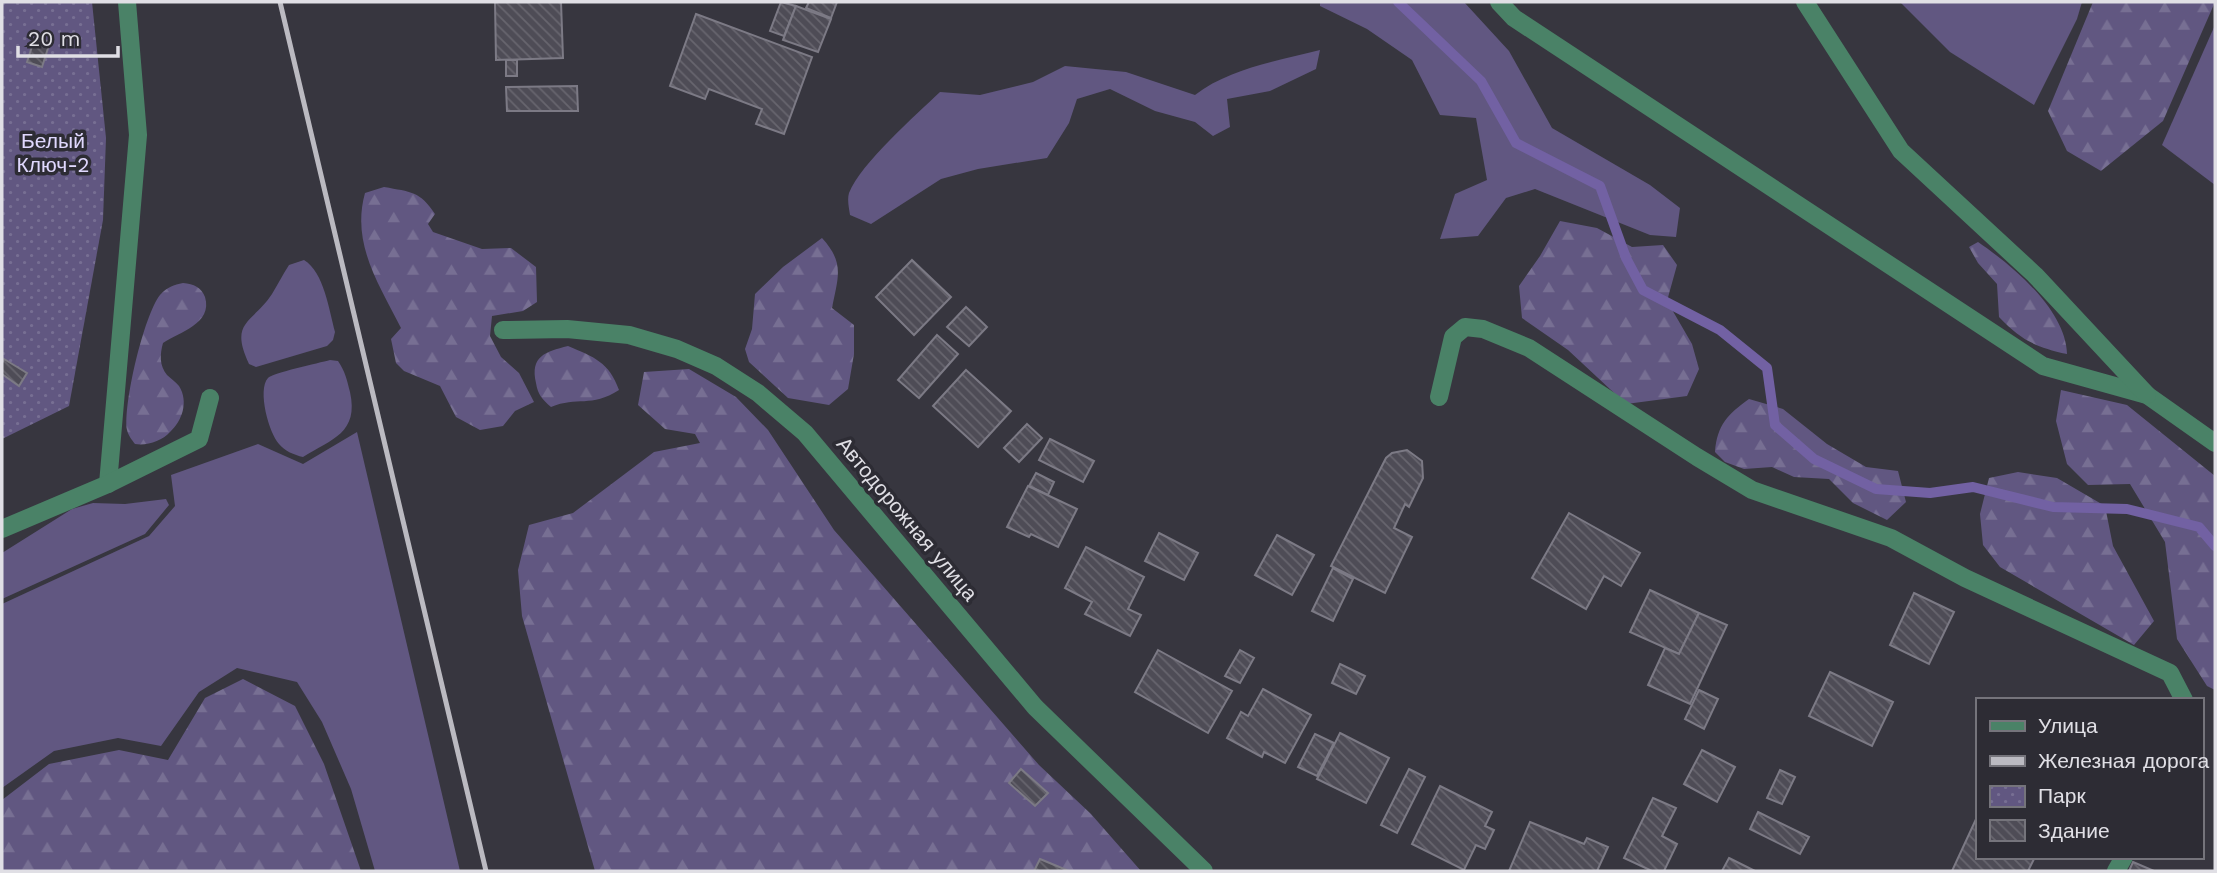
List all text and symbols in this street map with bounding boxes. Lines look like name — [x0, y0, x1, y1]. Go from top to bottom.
scale bar — [18, 14, 117, 58]
text: 20 m — [28, 26, 80, 51]
park label: Белый Ключ-2 — [17, 128, 89, 177]
street label: Автодорожная улица — [832, 432, 983, 606]
legend — [1976, 698, 2203, 859]
text: Улица — [2038, 713, 2098, 738]
text: Железная дорога — [2038, 748, 2210, 773]
text: Парк — [2038, 783, 2086, 808]
text: Здание — [2038, 818, 2110, 843]

